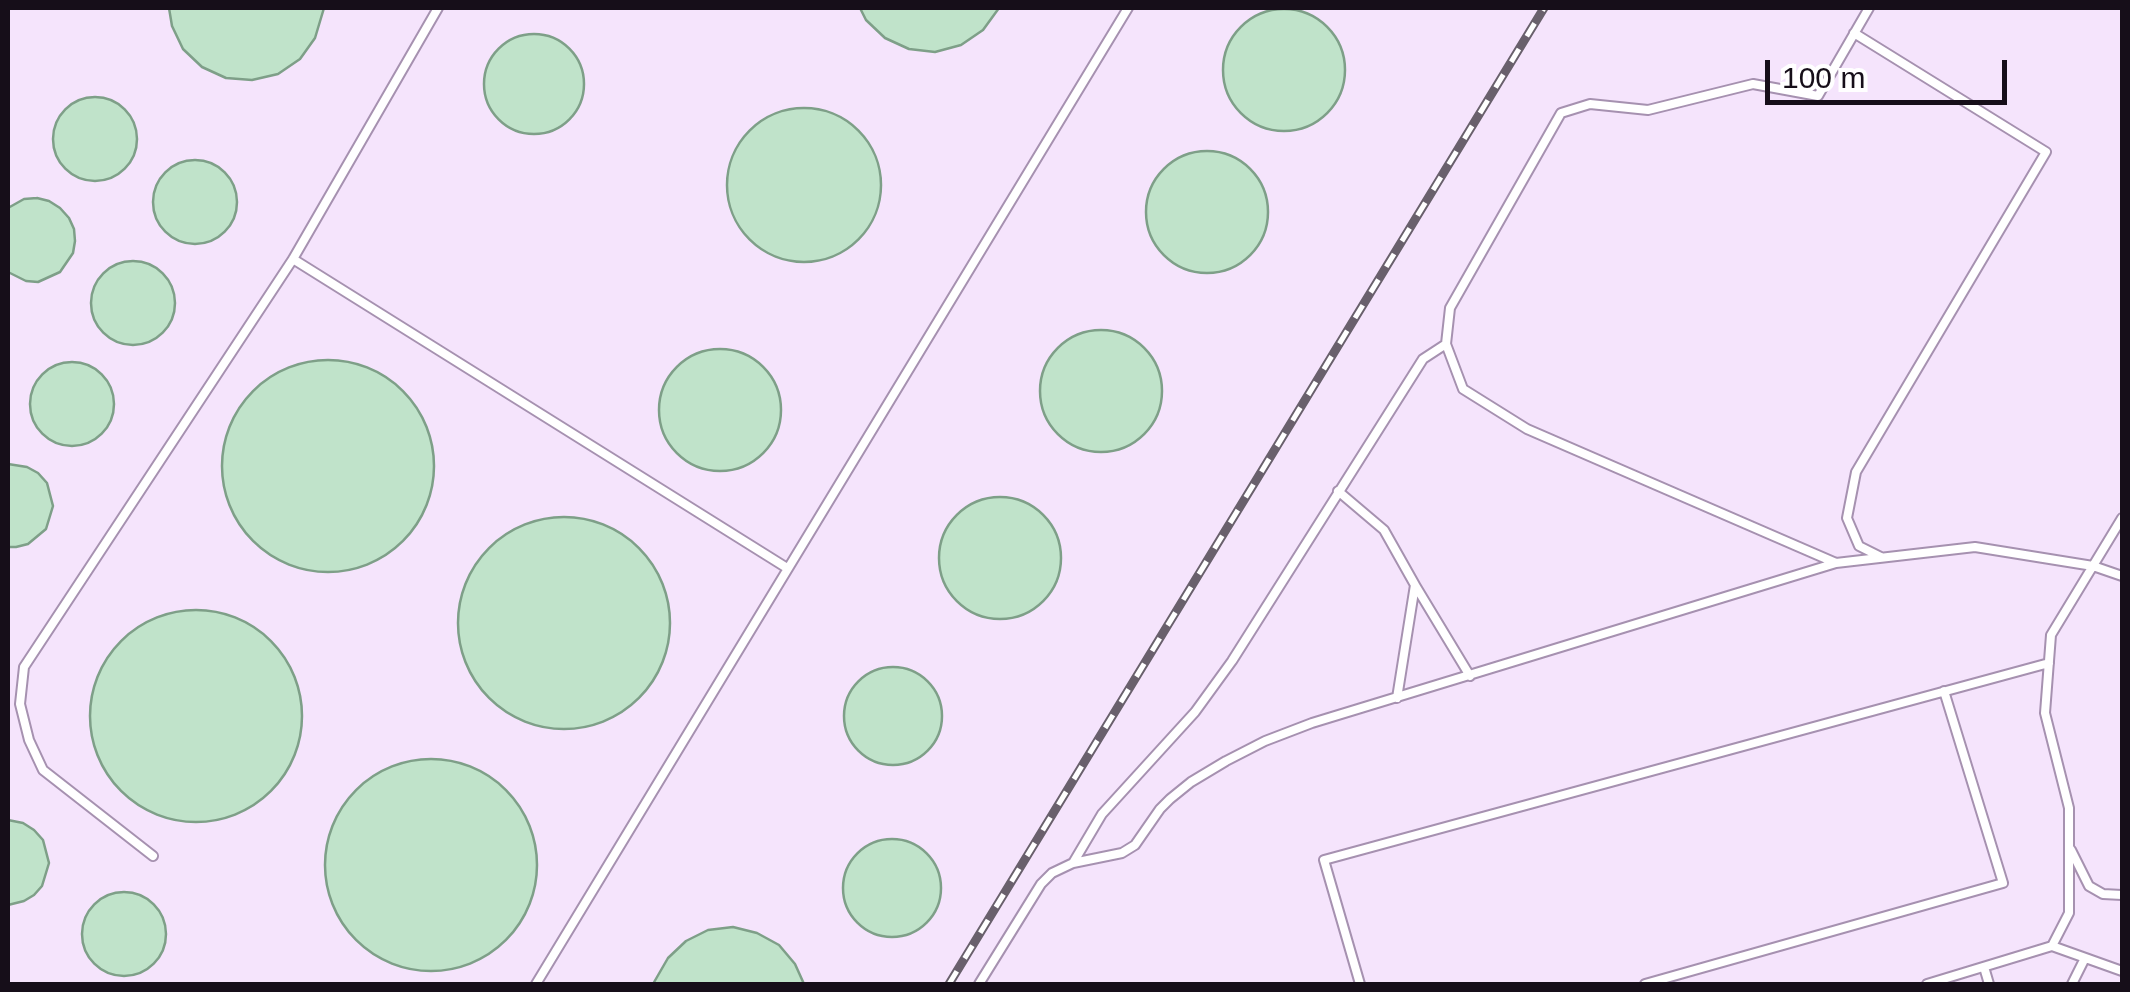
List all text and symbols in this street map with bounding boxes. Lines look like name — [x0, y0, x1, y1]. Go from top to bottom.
scale bar — [1770, 40, 2012, 102]
text: 100 m — [1782, 61, 1865, 94]

